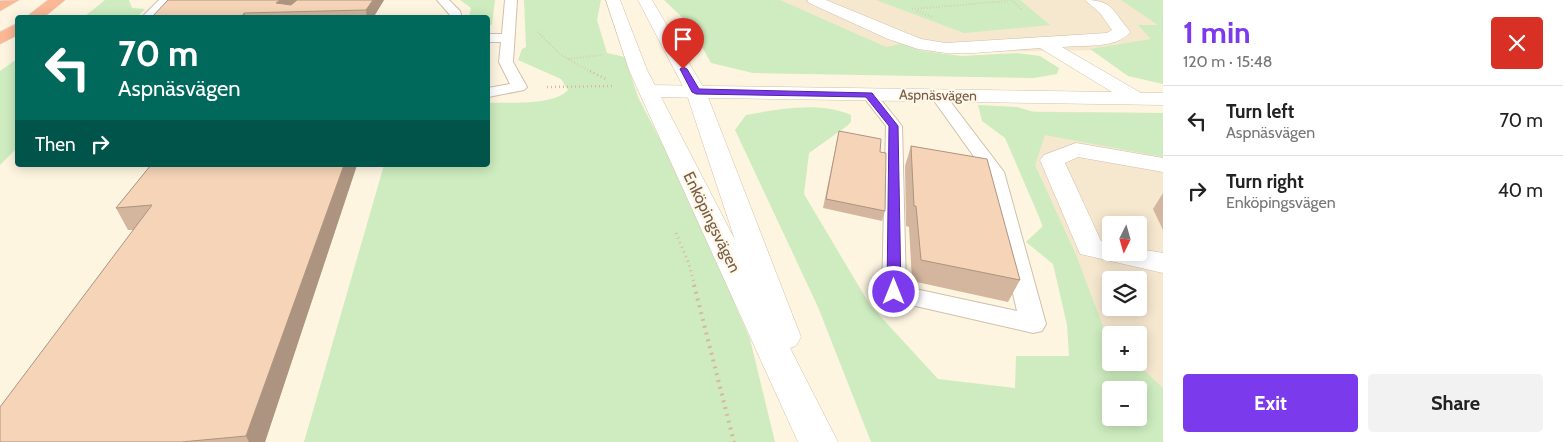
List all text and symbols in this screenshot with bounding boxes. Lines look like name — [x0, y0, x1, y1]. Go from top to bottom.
text: 1 min — [1183, 14, 1251, 51]
button: close — [1491, 17, 1543, 69]
pin — [662, 18, 704, 69]
icon: arrive — [669, 25, 697, 53]
text: 70 m — [118, 32, 199, 75]
icon: left — [35, 35, 100, 100]
text: 120 m · 15:48 — [1183, 52, 1273, 71]
text: Aspnäsvägen — [118, 75, 241, 102]
street label: Aspnäsvägen — [899, 85, 977, 105]
text: Turn left — [1226, 100, 1294, 123]
icon: left — [1183, 107, 1211, 135]
text: 70 m — [1499, 109, 1543, 132]
text: Aspnäsvägen — [1226, 123, 1315, 142]
icon: right — [86, 130, 114, 158]
text: Then — [35, 133, 76, 156]
street label: Enköpingsvägen — [679, 169, 745, 276]
text: Turn right — [1226, 170, 1304, 193]
icon: right — [1183, 177, 1211, 205]
text: 40 m — [1498, 179, 1543, 202]
text: Enköpingsvägen — [1226, 193, 1336, 212]
north arrow — [1102, 216, 1148, 261]
map controls — [1102, 216, 1147, 426]
position arrow — [867, 265, 919, 317]
button: layers — [1102, 271, 1147, 316]
button: + — [1102, 326, 1147, 371]
button: Exit — [1183, 374, 1358, 432]
button: Share — [1368, 374, 1543, 432]
button: − — [1102, 381, 1147, 426]

